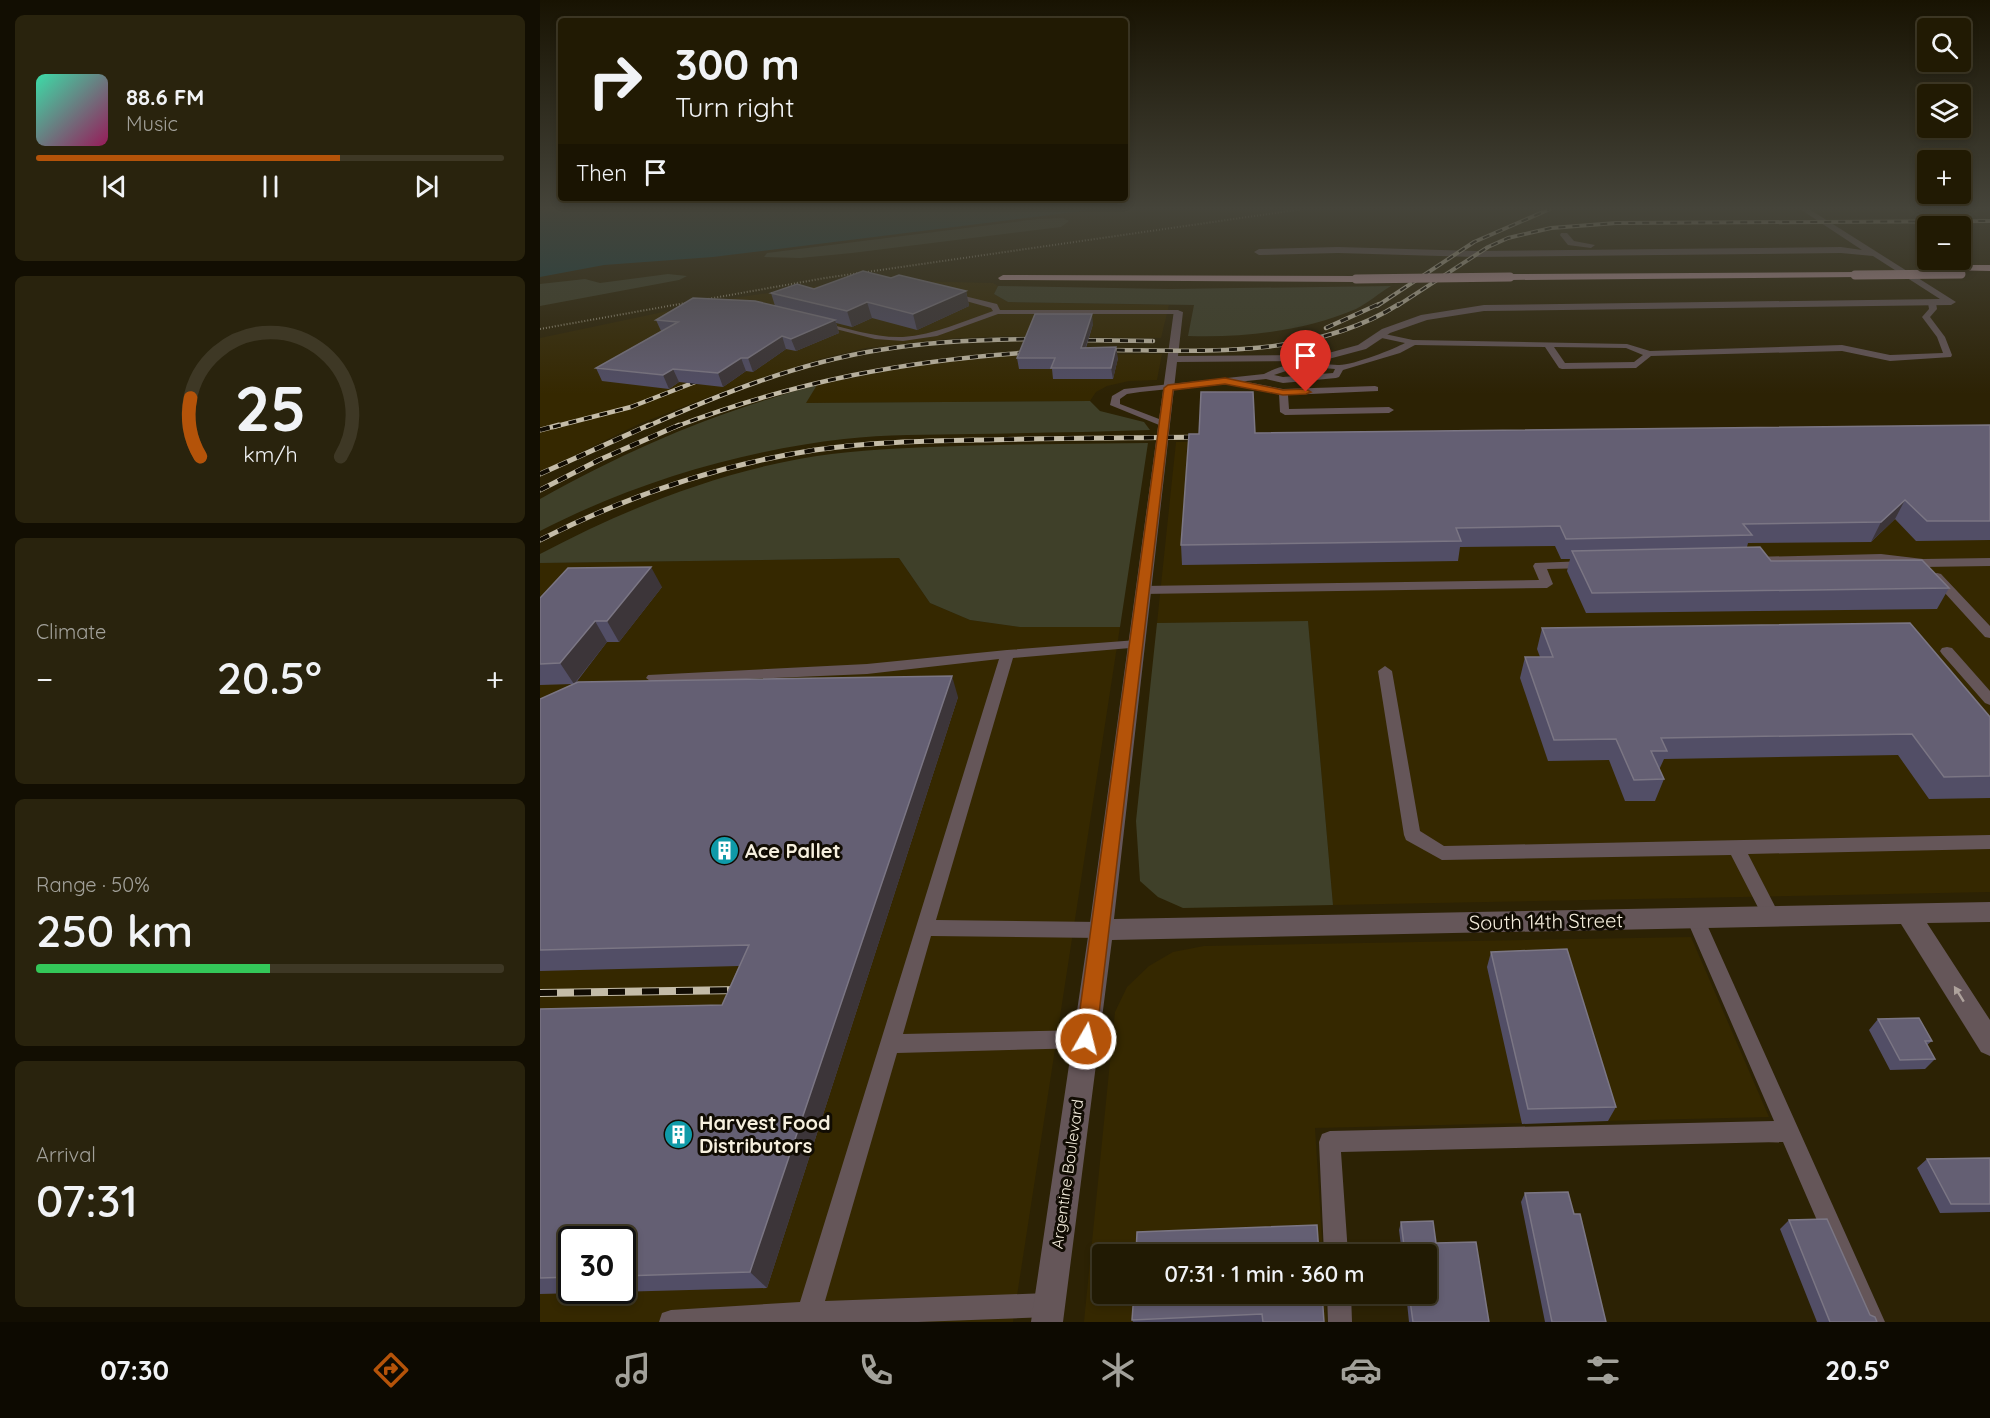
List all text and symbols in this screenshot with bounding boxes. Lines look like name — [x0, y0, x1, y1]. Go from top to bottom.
map controls — [1917, 18, 1971, 270]
button: search — [1917, 18, 1971, 72]
text: 300 m — [675, 38, 800, 91]
icon: right — [576, 42, 654, 120]
text: 88.6 FM — [126, 83, 204, 111]
button: layers — [1917, 84, 1971, 138]
text: Turn right — [675, 90, 794, 124]
text: Music — [126, 111, 178, 136]
button: + — [1917, 150, 1971, 204]
icon: arrive — [639, 156, 672, 189]
text: Then — [576, 159, 627, 187]
icon: previous — [98, 170, 131, 203]
icon: pause — [254, 170, 287, 203]
icon: next — [410, 170, 443, 203]
button: − — [1917, 216, 1971, 270]
pin — [1280, 330, 1331, 392]
icon: arrive — [1289, 339, 1322, 372]
text: 25 — [234, 369, 306, 447]
text: km/h — [243, 441, 297, 467]
text: Climate — [36, 619, 106, 644]
text: 20.5° — [217, 649, 322, 705]
text: − — [36, 658, 53, 699]
text: + — [485, 658, 504, 699]
building icon: Ace Pallet — [708, 834, 740, 866]
place label: Ace Pallet — [745, 838, 841, 863]
text: Range · 50% — [36, 872, 150, 897]
text: 250 km — [36, 902, 193, 958]
street label: South 14th Street — [1469, 907, 1624, 935]
one-way arrow — [1953, 986, 1964, 1002]
position arrow — [1054, 1007, 1118, 1071]
street label: Argentine Boulevard — [1047, 1098, 1087, 1250]
place label: Harvest Food Distributors — [699, 1110, 830, 1158]
building icon: Harvest Food Distributors — [662, 1118, 694, 1150]
text: Arrival — [36, 1142, 96, 1167]
text: 07:31 — [36, 1172, 138, 1228]
speed limit sign: 30 — [558, 1226, 636, 1304]
text: 07:31 · 1 min · 360 m — [1165, 1260, 1364, 1288]
icon: directions — [370, 1349, 412, 1391]
icon: music — [612, 1349, 654, 1391]
icon: phone — [855, 1349, 897, 1391]
icon: climate — [1097, 1349, 1139, 1391]
icon: car — [1340, 1349, 1382, 1391]
icon: filters — [1582, 1349, 1624, 1391]
text: 07:30 — [100, 1353, 169, 1387]
text: 20.5° — [1825, 1353, 1890, 1387]

